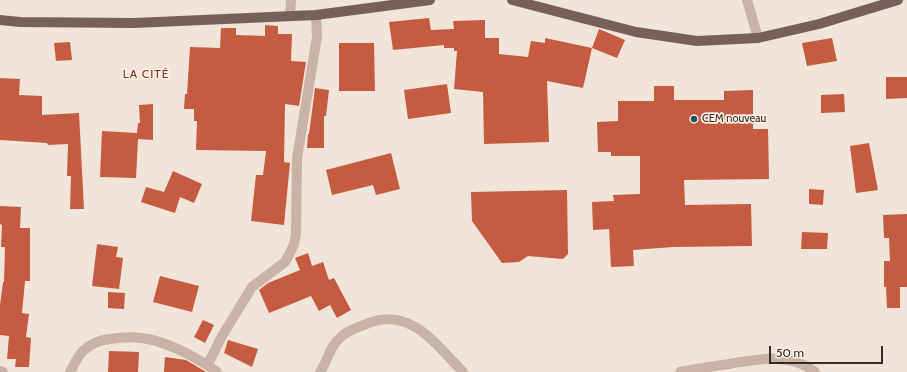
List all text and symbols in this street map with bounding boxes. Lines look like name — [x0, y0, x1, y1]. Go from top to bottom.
district label: LA CITÉ — [123, 67, 169, 81]
place label: CEM nouveau — [702, 112, 766, 126]
marker: CEM nouveau — [689, 114, 699, 124]
scale bar — [771, 338, 885, 364]
text: 50 m — [776, 345, 804, 360]

